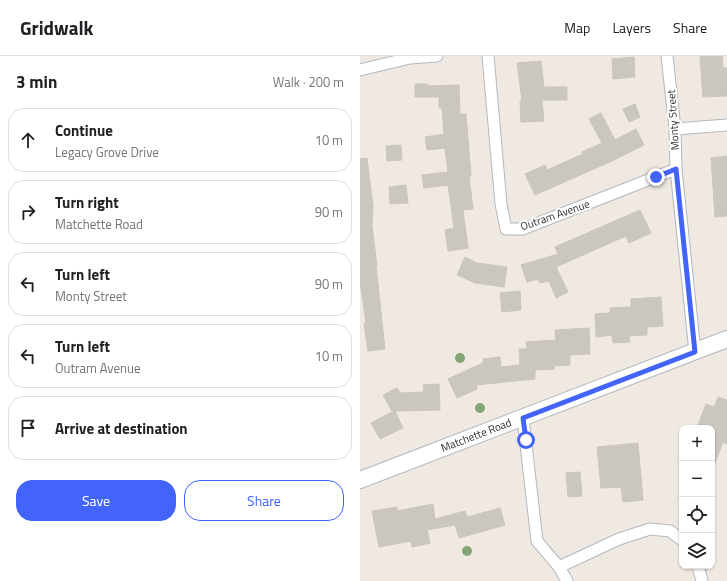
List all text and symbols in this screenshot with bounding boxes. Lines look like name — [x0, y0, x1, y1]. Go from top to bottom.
text: Gridwalk — [20, 13, 93, 42]
text: Map — [564, 17, 590, 38]
text: Layers — [612, 17, 651, 38]
text: Share — [673, 17, 707, 38]
text: 3 min — [16, 69, 57, 95]
text: Walk · 200 m — [273, 72, 344, 92]
street label: Monty Street — [663, 89, 683, 151]
text: Continue — [55, 119, 113, 142]
icon: ahead — [17, 129, 39, 151]
text: 10 m — [315, 130, 343, 150]
text: Legacy Grove Drive — [55, 142, 159, 162]
route end — [647, 168, 665, 186]
text: Turn right — [55, 191, 119, 214]
street label: Outram Avenue — [518, 196, 592, 234]
icon: right — [17, 201, 39, 223]
text: 90 m — [315, 202, 343, 222]
text: Matchette Road — [55, 214, 143, 234]
text: Turn left — [55, 263, 110, 286]
icon: left — [17, 273, 39, 295]
text: 90 m — [315, 274, 343, 294]
text: Monty Street — [55, 286, 127, 306]
text: Turn left — [55, 335, 110, 358]
icon: left — [17, 345, 39, 367]
text: 10 m — [315, 346, 343, 366]
text: Outram Avenue — [55, 358, 140, 378]
street label: Matchette Road — [438, 414, 514, 456]
icon: arrive — [17, 417, 39, 439]
text: Arrive at destination — [55, 417, 188, 440]
map controls — [679, 425, 715, 569]
button: + — [679, 425, 715, 461]
route start — [517, 431, 535, 449]
button: − — [679, 461, 715, 497]
button: Save — [16, 480, 176, 521]
button: Share — [184, 480, 344, 521]
button: locate — [679, 497, 715, 533]
button: layers — [679, 533, 715, 569]

